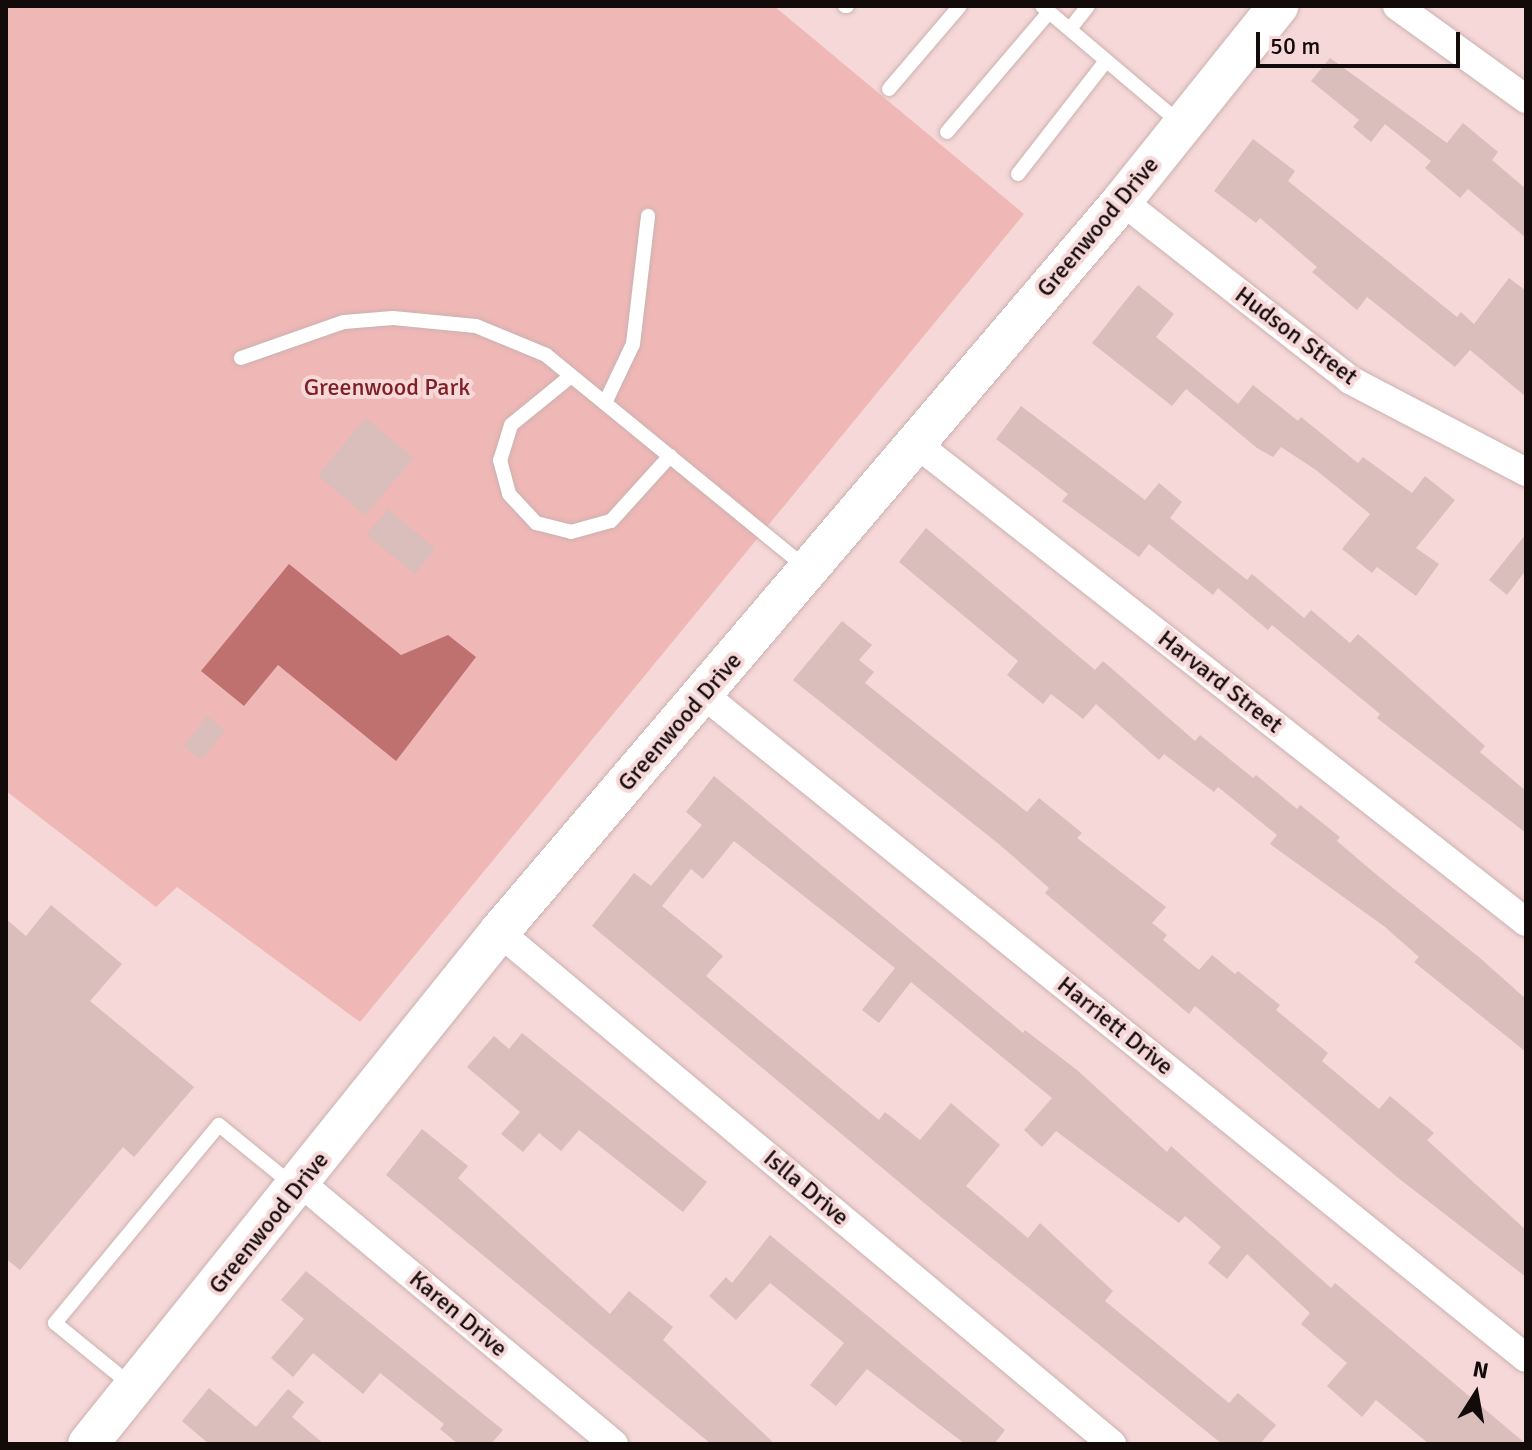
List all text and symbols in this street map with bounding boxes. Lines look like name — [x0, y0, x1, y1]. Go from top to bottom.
scale bar — [1260, 16, 1464, 66]
text: 50 m — [1270, 31, 1320, 61]
street label: Greenwood Drive — [1031, 151, 1165, 303]
street label: Hudson Street — [1229, 281, 1363, 391]
park label: Greenwood Park — [304, 374, 470, 402]
street label: Harvard Street — [1152, 624, 1288, 740]
street label: Greenwood Drive — [612, 647, 748, 797]
street label: Harriett Drive — [1051, 971, 1179, 1081]
street label: Islla Drive — [757, 1144, 855, 1232]
street label: Greenwood Drive — [203, 1146, 335, 1300]
street label: Karen Drive — [403, 1265, 513, 1363]
north arrow — [1436, 1354, 1516, 1434]
text: N — [1471, 1355, 1491, 1385]

